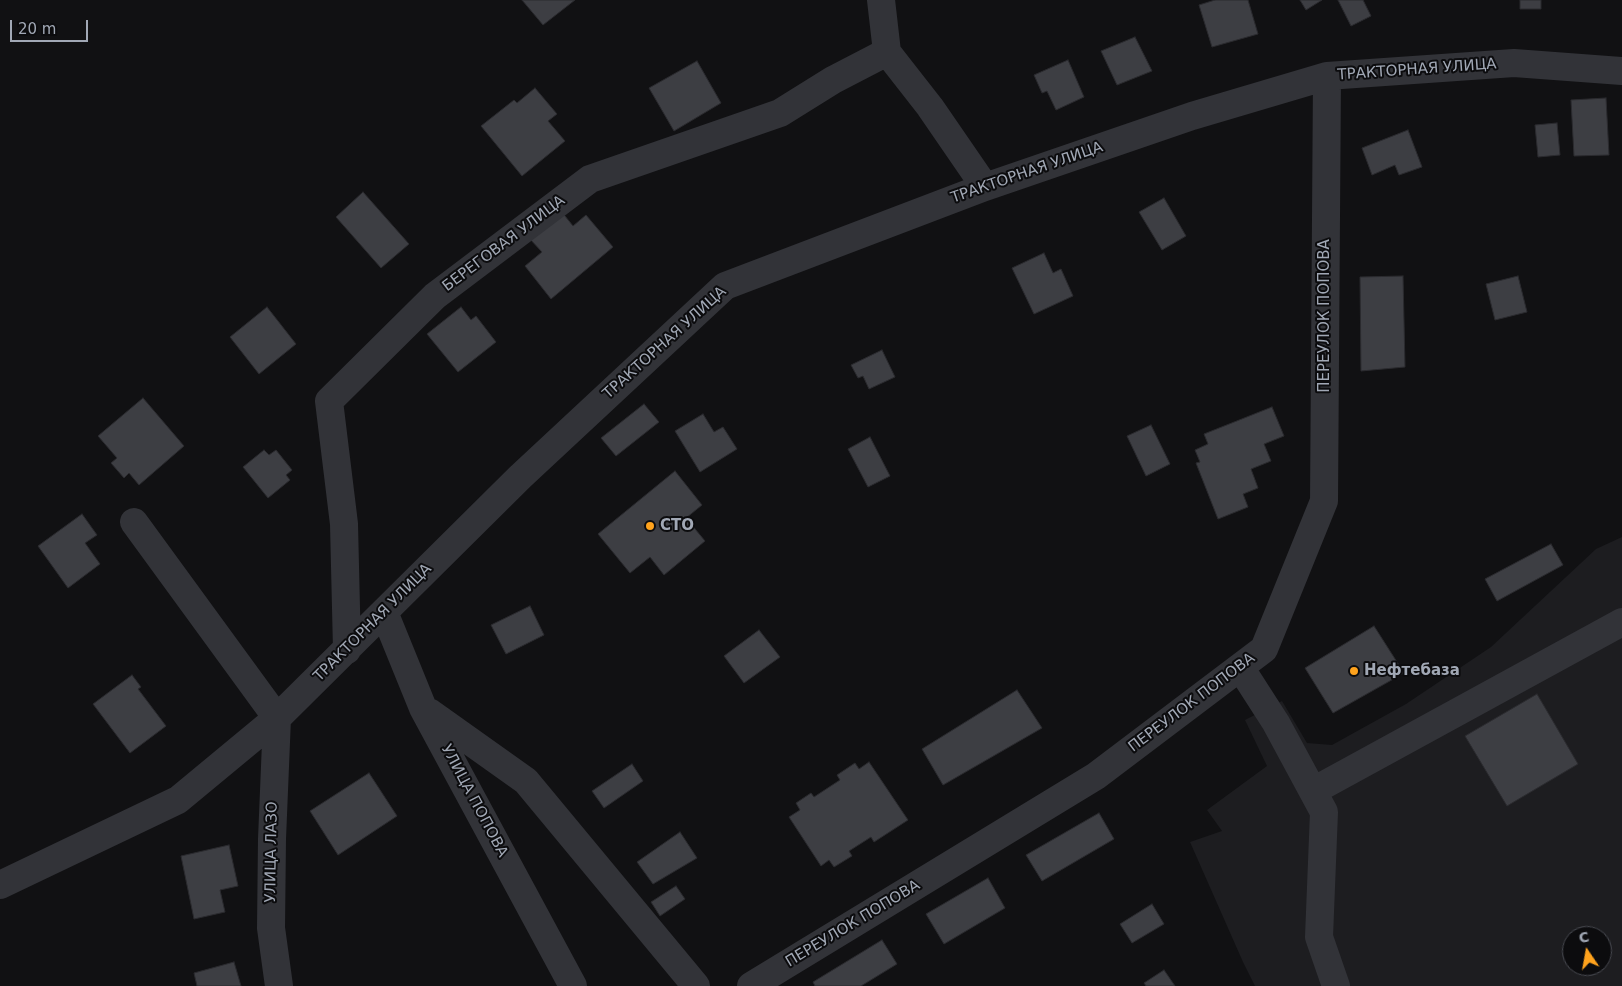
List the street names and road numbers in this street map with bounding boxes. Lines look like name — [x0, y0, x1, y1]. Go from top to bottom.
street label: ТРАКТОРНАЯ УЛИЦА — [1337, 55, 1497, 85]
street label: ТРАКТОРНАЯ УЛИЦА — [949, 139, 1105, 207]
street label: БЕРЕГОВАЯ УЛИЦА — [439, 192, 569, 296]
street label: ПЕРЕУЛОК ПОПОВА — [1316, 239, 1334, 393]
street label: ТРАКТОРНАЯ УЛИЦА — [600, 283, 730, 403]
street label: ТРАКТОРНАЯ УЛИЦА — [310, 560, 436, 686]
street label: ПЕРЕУЛОК ПОПОВА — [1125, 650, 1259, 756]
street label: УЛИЦА ПОПОВА — [437, 742, 511, 860]
street label: УЛИЦА ЛАЗО — [262, 801, 282, 903]
street label: ПЕРЕУЛОК ПОПОВА — [783, 877, 923, 971]

